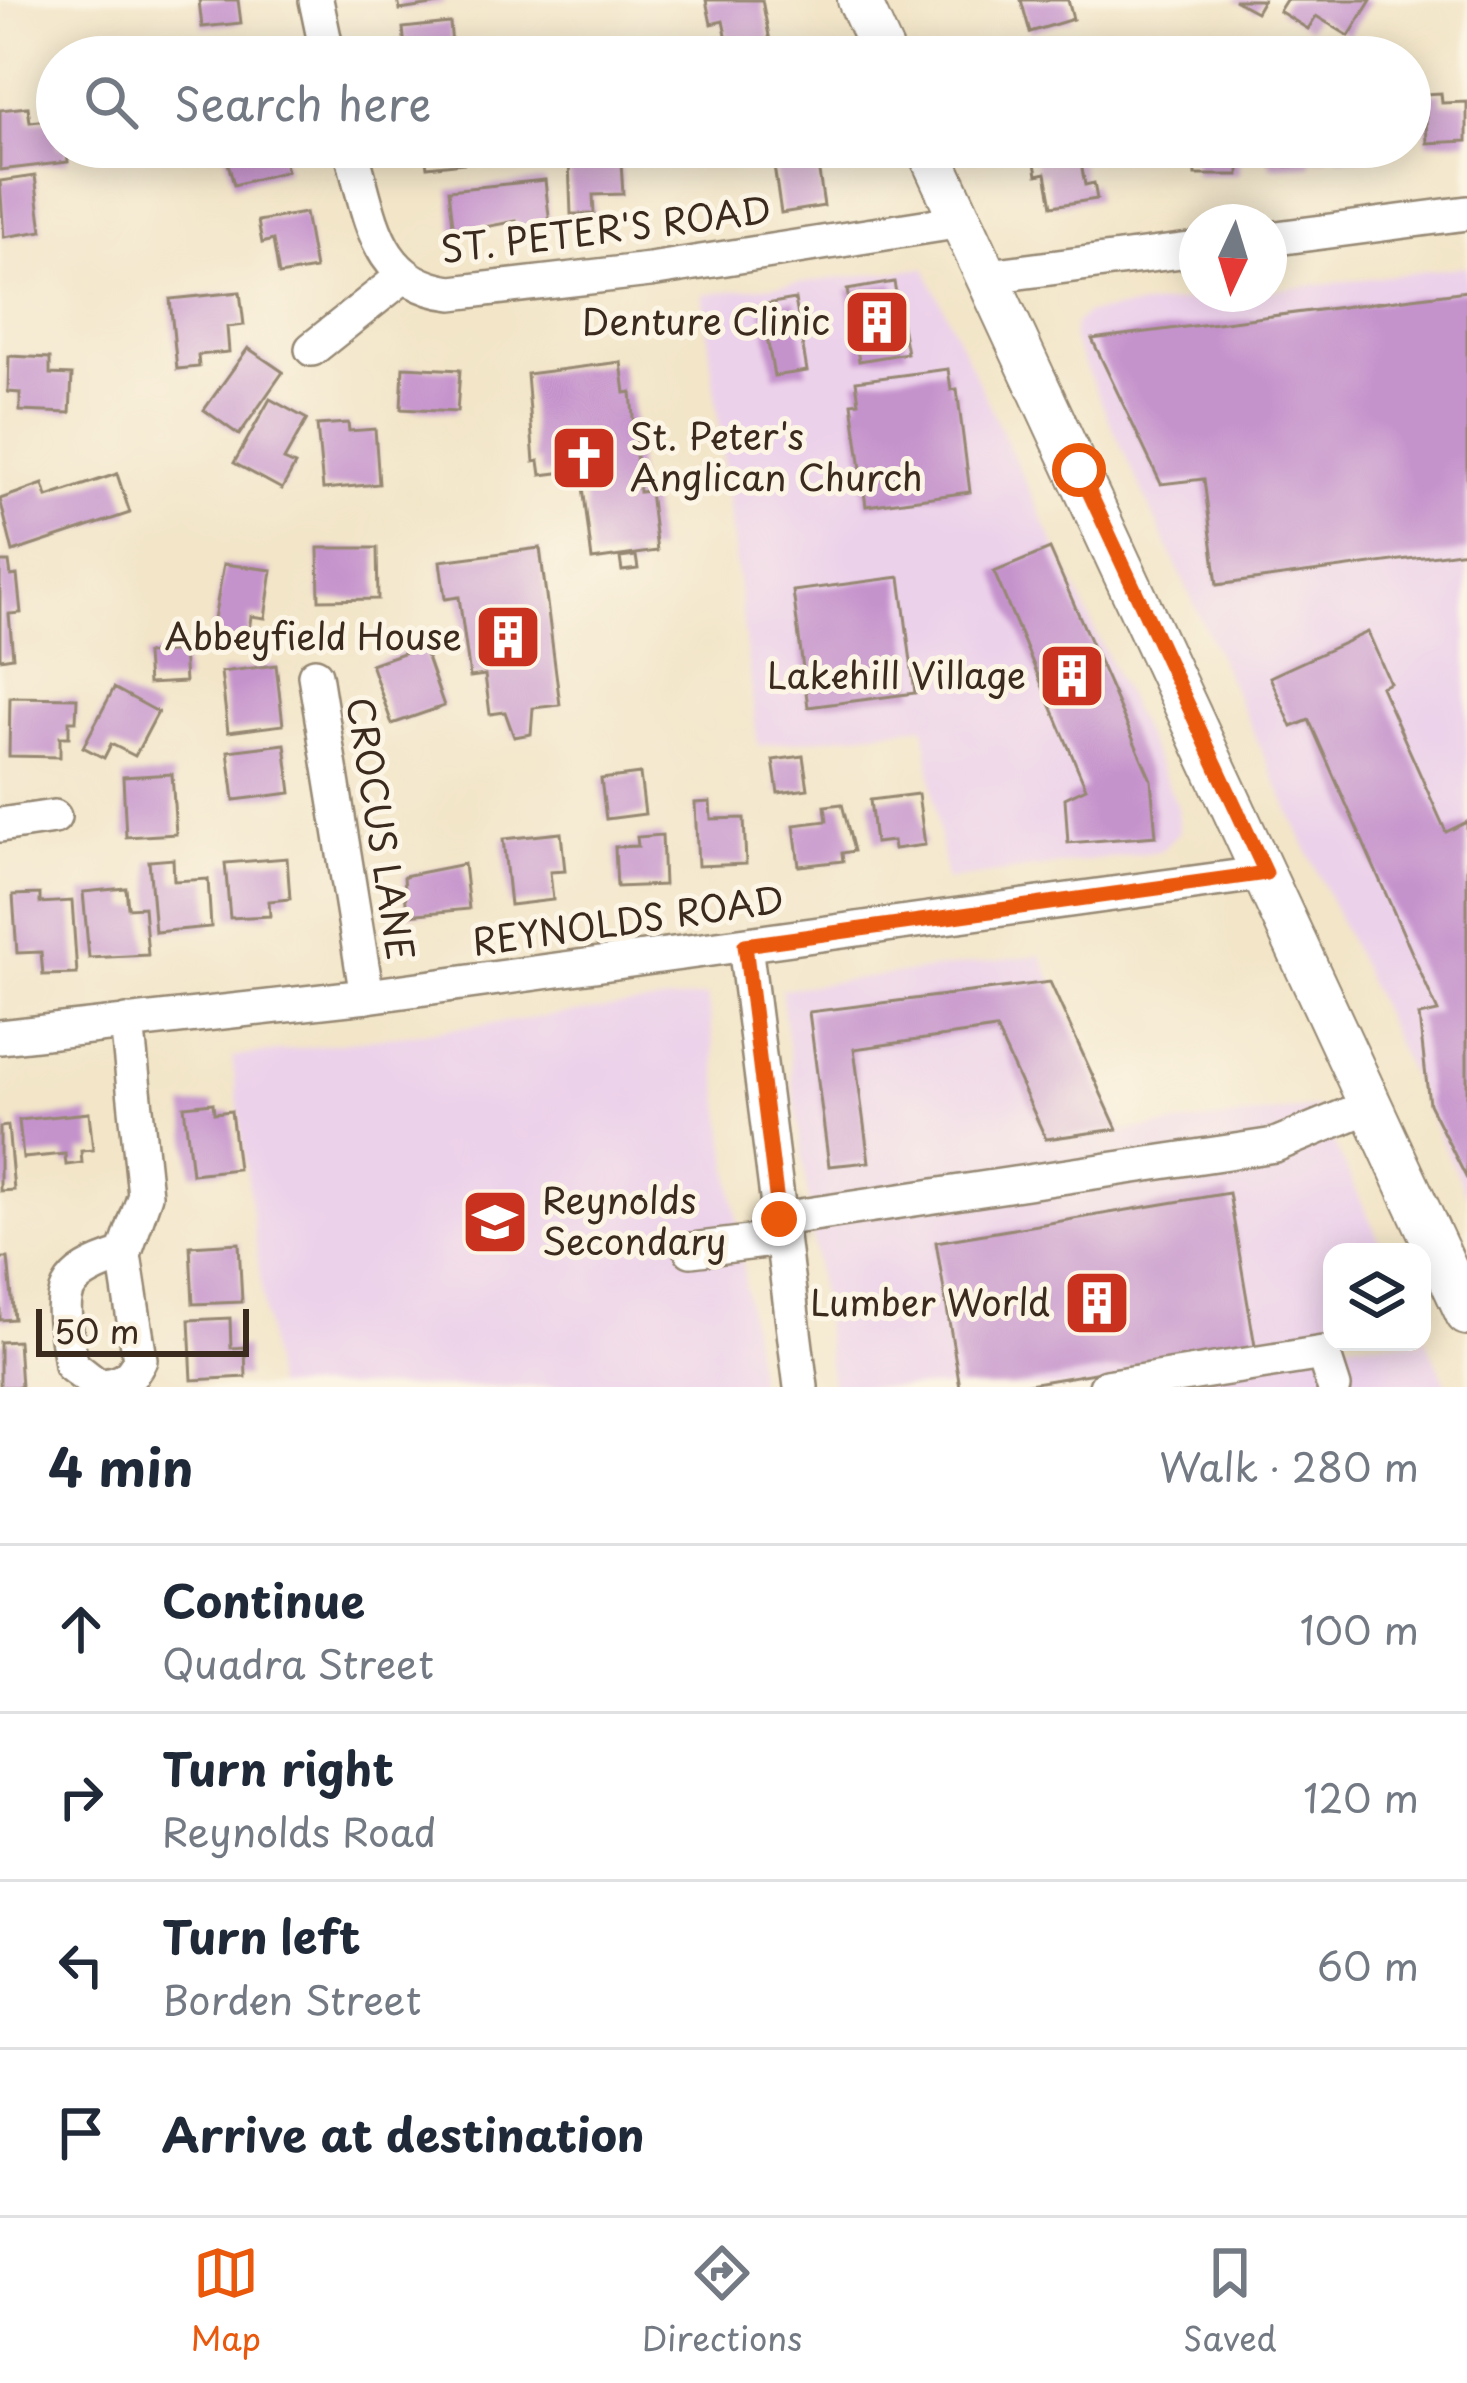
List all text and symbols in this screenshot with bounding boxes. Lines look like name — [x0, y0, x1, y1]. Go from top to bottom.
search box — [36, 36, 1431, 168]
text: Search here — [174, 68, 431, 136]
icon: search — [78, 69, 144, 135]
street label: ST. PETER'S ROAD — [438, 181, 774, 275]
north arrow — [1179, 204, 1287, 312]
building icon: Denture Clinic — [842, 287, 912, 357]
place label: Denture Clinic — [582, 293, 830, 347]
place label: St. Peter's Anglican Church — [630, 408, 923, 503]
church icon: St. Peter's Anglican Church — [549, 423, 619, 493]
route start — [1052, 443, 1106, 497]
building icon: Abbeyfield House — [473, 602, 543, 672]
place label: Abbeyfield House — [164, 608, 462, 662]
building icon: Lakehill Village — [1037, 641, 1107, 711]
place label: Lakehill Village — [767, 647, 1026, 701]
street label: CROCUS LANE — [335, 693, 429, 964]
street label: REYNOLDS ROAD — [468, 870, 787, 968]
place label: Reynolds Secondary — [542, 1172, 726, 1267]
school or university icon: Reynolds Secondary — [460, 1187, 530, 1257]
route end — [752, 1192, 806, 1246]
map controls — [1323, 1243, 1431, 1351]
button: layers — [1323, 1243, 1431, 1351]
building icon: Lumber World — [1062, 1268, 1132, 1338]
place label: Lumber World — [810, 1274, 1050, 1328]
scale bar — [36, 1303, 249, 1356]
text: 50 m — [54, 1305, 140, 1355]
text: 4 min — [48, 1427, 193, 1504]
text: Walk · 280 m — [1159, 1436, 1419, 1495]
text: Continue — [162, 1565, 365, 1633]
icon: ahead — [48, 1596, 114, 1662]
text: 100 m — [1300, 1599, 1419, 1658]
text: Quadra Street — [162, 1633, 434, 1692]
text: Turn right — [162, 1733, 394, 1801]
icon: right — [48, 1764, 114, 1830]
text: 120 m — [1303, 1767, 1419, 1826]
text: Reynolds Road — [162, 1801, 437, 1860]
text: Turn left — [162, 1901, 361, 1969]
icon: left — [48, 1932, 114, 1998]
text: 60 m — [1317, 1935, 1419, 1994]
text: Borden Street — [162, 1969, 421, 2028]
text: Arrive at destination — [162, 2099, 645, 2167]
icon: arrive — [48, 2100, 114, 2166]
tab: Map — [190, 2240, 261, 2362]
tab: Directions — [642, 2240, 802, 2362]
tab: Saved — [1183, 2240, 1277, 2362]

